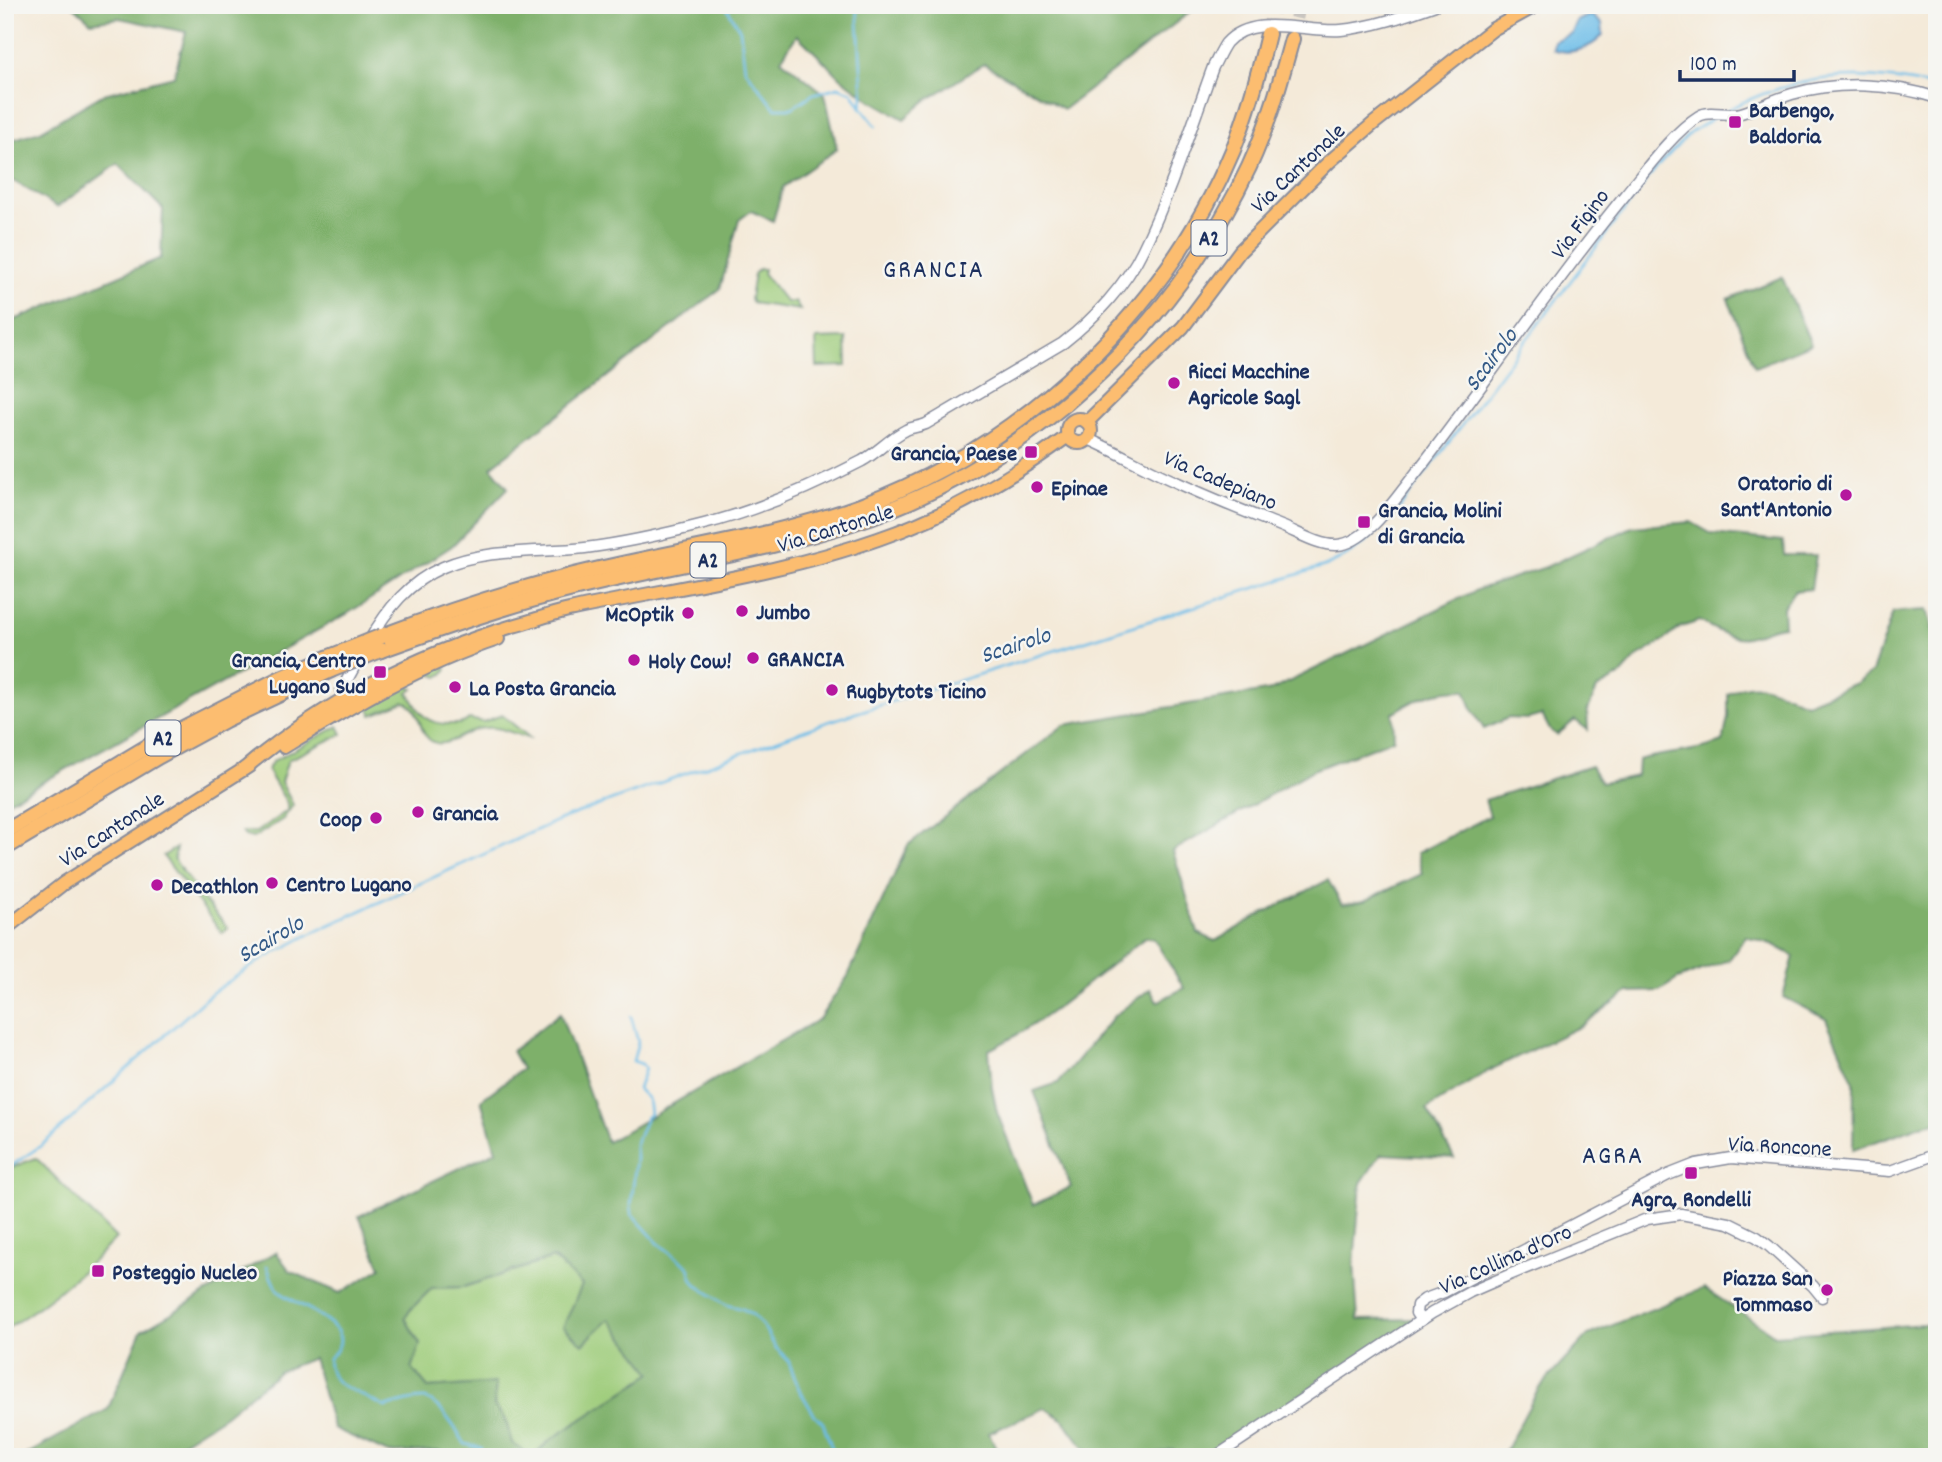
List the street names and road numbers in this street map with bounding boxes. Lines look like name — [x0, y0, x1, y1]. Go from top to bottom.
street label: Via Cantonale — [1244, 117, 1354, 222]
street label: Via Figino — [1544, 183, 1619, 267]
road number: A2 — [1192, 220, 1226, 256]
street label: Via Cadepiano — [1158, 443, 1282, 521]
street label: Via Cantonale — [774, 497, 898, 564]
road number: A2 — [690, 542, 726, 578]
road number: A2 — [146, 720, 180, 756]
street label: Via Cantonale — [54, 784, 172, 877]
street label: Via Roncone — [1727, 1129, 1832, 1168]
street label: Via Collina d'Oro — [1435, 1217, 1578, 1305]

